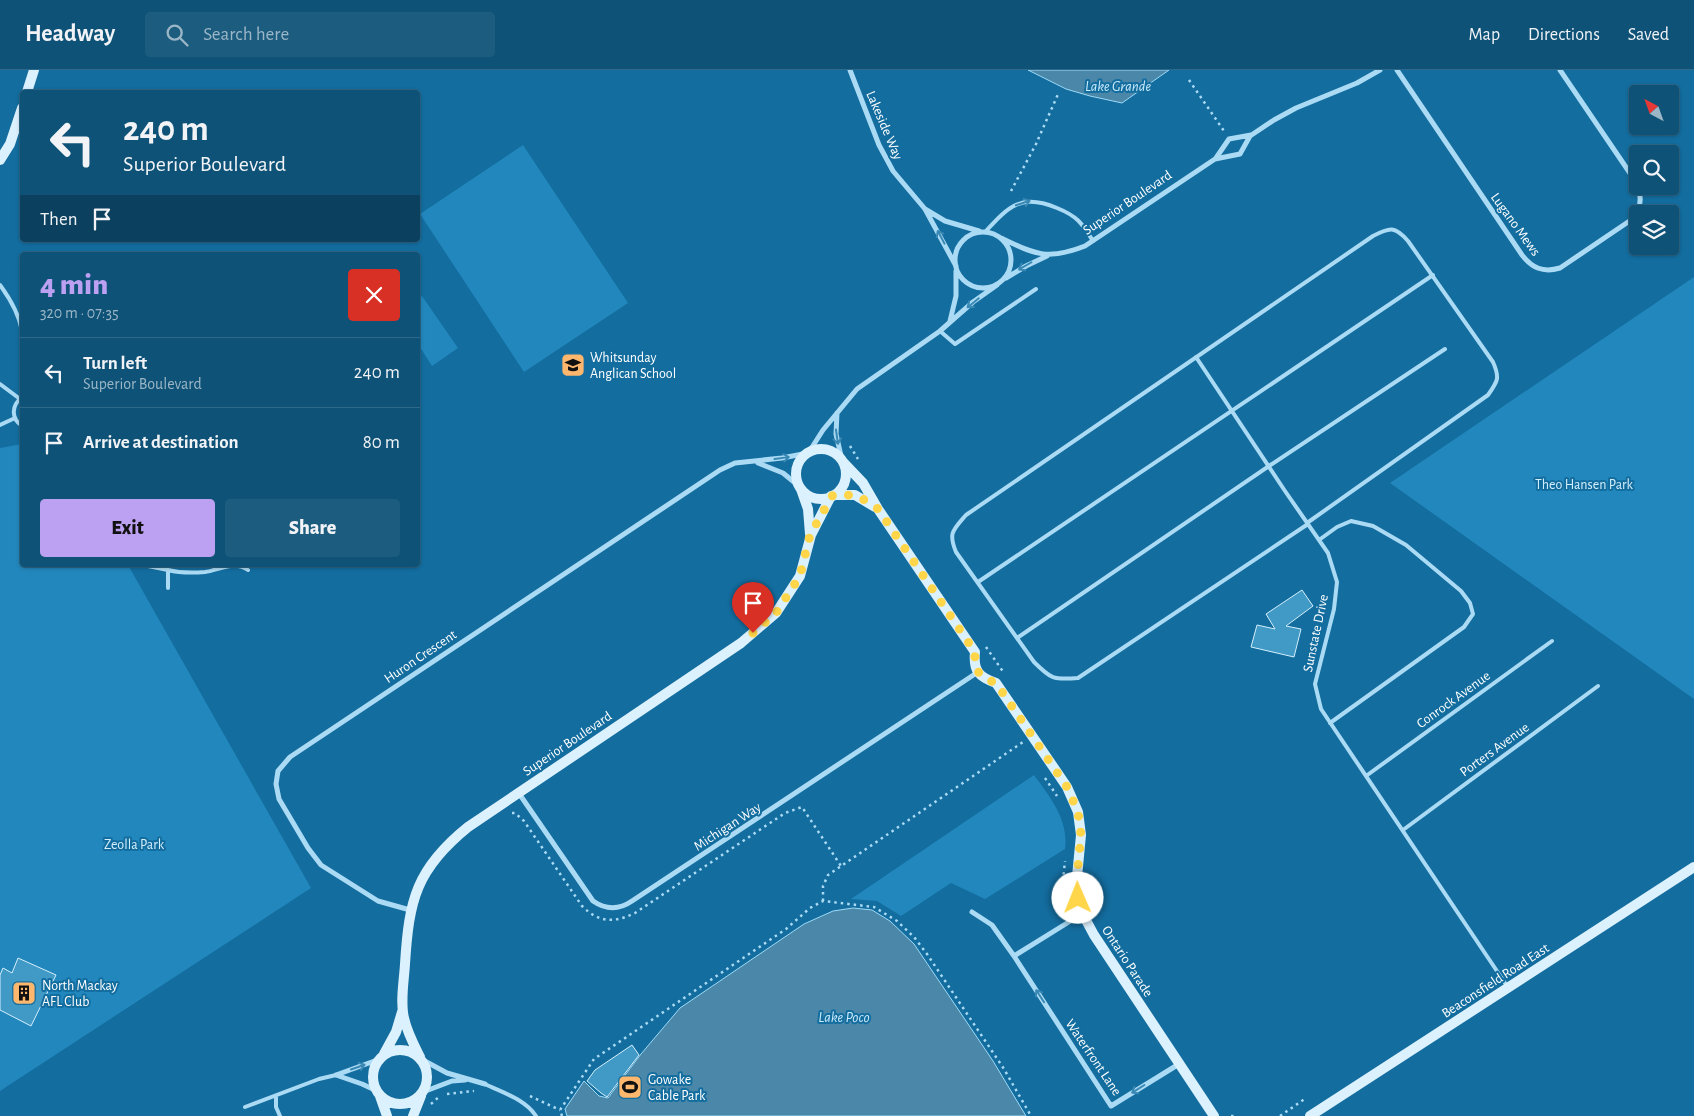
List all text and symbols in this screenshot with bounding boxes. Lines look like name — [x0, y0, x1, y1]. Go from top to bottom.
search box — [145, 12, 495, 57]
icon: search — [163, 21, 191, 49]
text: Headway — [25, 22, 115, 46]
text: Search here — [203, 25, 289, 44]
text: Map — [1469, 26, 1500, 44]
text: Directions — [1528, 26, 1600, 44]
text: Saved — [1628, 26, 1669, 44]
water label: Lake Grande — [1085, 79, 1151, 94]
north arrow — [1629, 85, 1679, 135]
map controls — [1629, 85, 1679, 255]
street label: Lakeside Way — [863, 89, 905, 162]
icon: left — [40, 110, 105, 175]
text: 240 m — [123, 112, 209, 147]
button: search — [1629, 145, 1679, 195]
text: Superior Boulevard — [123, 153, 286, 175]
street label: Superior Boulevard — [1081, 168, 1175, 238]
street label: Lugano Mews — [1488, 190, 1543, 259]
one-way arrow — [1015, 198, 1031, 208]
icon: arrive — [88, 205, 116, 233]
button: layers — [1629, 205, 1679, 255]
text: Then — [40, 210, 78, 229]
one-way arrow — [936, 230, 946, 245]
one-way arrow — [1018, 262, 1032, 272]
button: close — [348, 269, 400, 321]
text: 4 min — [40, 270, 108, 300]
one-way arrow — [967, 297, 980, 308]
text: 320 m · 07:35 — [40, 305, 119, 321]
place label: Whitsunday Anglican School — [590, 351, 676, 381]
school or university icon: Whitsunday Anglican School — [560, 352, 586, 378]
text: Turn left — [83, 354, 147, 373]
icon: left — [40, 359, 68, 387]
text: 240 m — [354, 363, 400, 382]
text: Superior Boulevard — [83, 376, 202, 392]
one-way arrow — [832, 428, 842, 444]
icon: arrive — [40, 429, 68, 457]
text: Arrive at destination — [83, 433, 239, 452]
text: 80 m — [363, 433, 400, 452]
one-way arrow — [773, 453, 789, 463]
park label: Theo Hansen Park — [1535, 478, 1634, 492]
button: Exit — [40, 499, 215, 557]
button: Share — [225, 499, 400, 557]
pin — [732, 582, 774, 633]
icon: arrive — [739, 589, 767, 617]
street label: Sunstate Drive — [1301, 593, 1331, 673]
street label: Huron Crescent — [382, 627, 460, 686]
street label: Conrock Avenue — [1414, 669, 1493, 731]
street label: Superior Boulevard — [521, 709, 615, 779]
street label: Porters Avenue — [1458, 720, 1532, 779]
street label: Michigan Way — [691, 800, 764, 854]
park label: Zeolla Park — [104, 838, 165, 852]
position arrow — [1051, 871, 1103, 923]
street label: Ontario Parade — [1099, 923, 1155, 1000]
street label: Beaconsfield Road East — [1439, 941, 1552, 1021]
place label: North Mackay AFL Club — [42, 979, 118, 1009]
building icon: North Mackay AFL Club — [11, 980, 37, 1006]
one-way arrow — [1035, 989, 1045, 1003]
water label: Lake Poco — [818, 1010, 870, 1025]
street label: Waterfront Lane — [1063, 1017, 1124, 1098]
one-way arrow — [350, 1062, 366, 1072]
place label: Gowake Cable Park — [648, 1073, 706, 1103]
sports icon: Gowake Cable Park — [617, 1074, 643, 1100]
one-way arrow — [1131, 1084, 1145, 1094]

